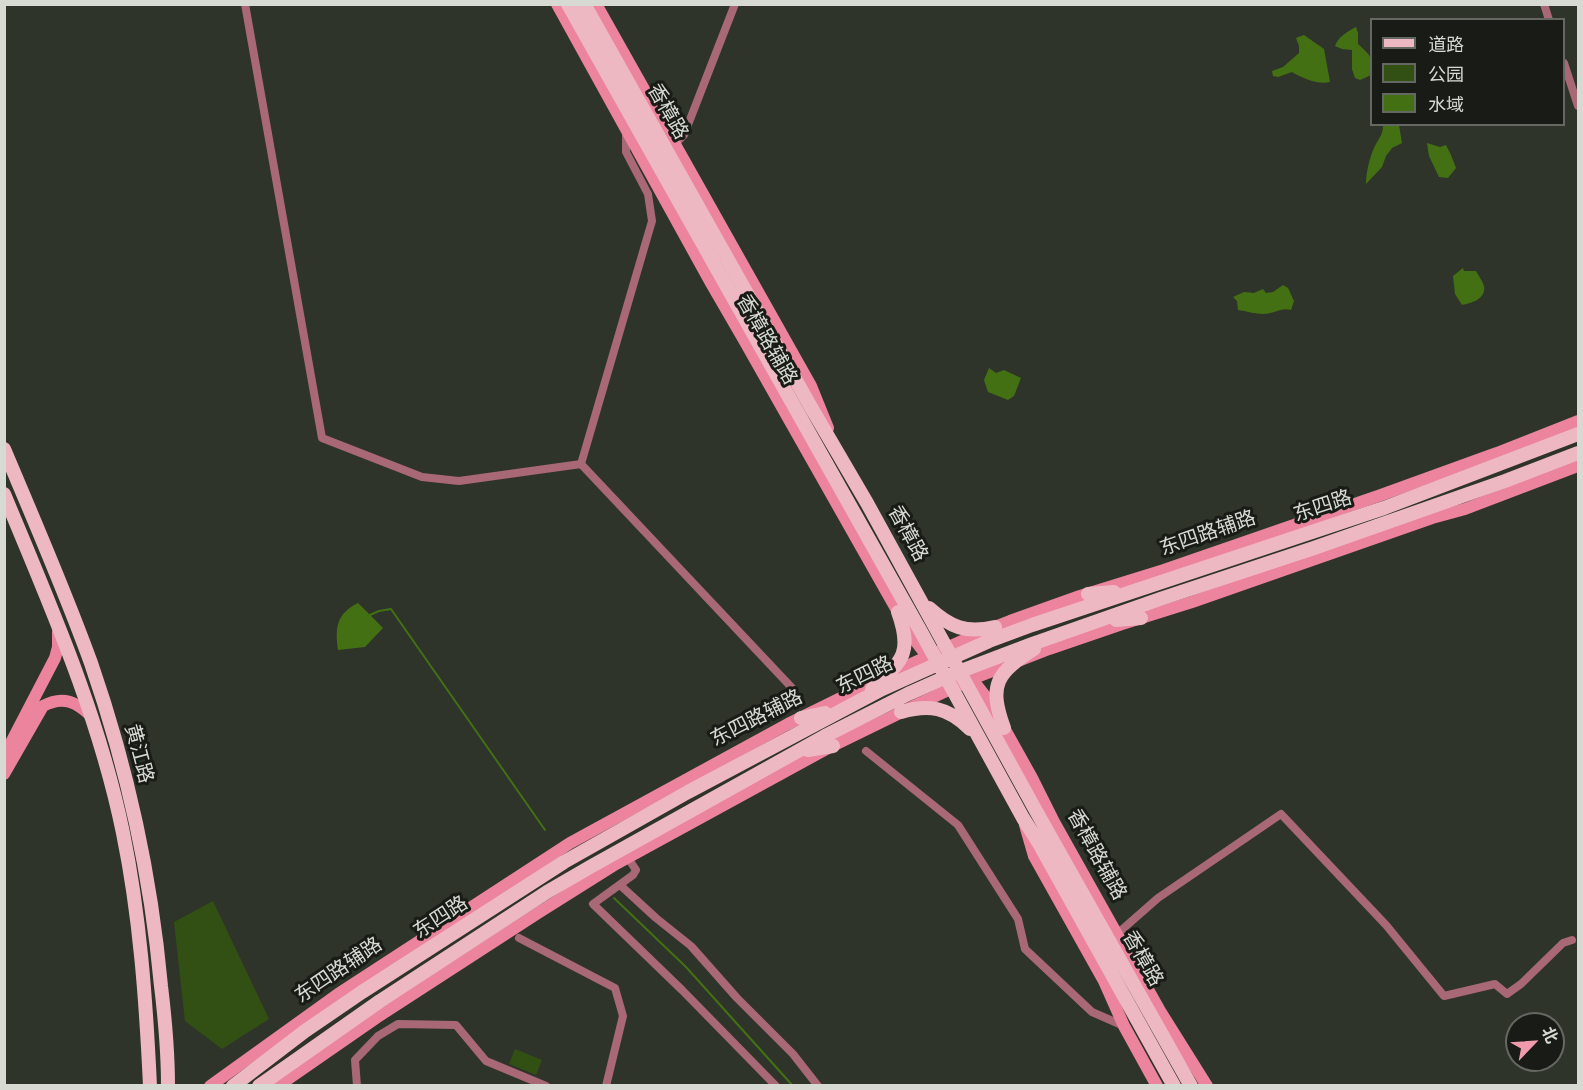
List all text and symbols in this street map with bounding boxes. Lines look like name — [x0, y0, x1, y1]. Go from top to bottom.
legend — [1370, 18, 1565, 126]
text: 道路 — [1428, 34, 1464, 55]
text: 公园 — [1428, 64, 1464, 85]
street label: 香樟路 — [642, 80, 692, 144]
text: 水域 — [1428, 94, 1464, 115]
street label: 香樟路辅路 — [731, 291, 801, 389]
street label: 东四路 — [1291, 486, 1355, 528]
street label: 香樟路 — [882, 502, 932, 566]
street label: 东四路辅路 — [1157, 506, 1259, 562]
street label: 东四路 — [833, 652, 897, 700]
street label: 东四路辅路 — [707, 686, 807, 752]
street label: 黄江路 — [119, 722, 157, 786]
street label: 香樟路辅路 — [1061, 805, 1131, 905]
street label: 东四路 — [409, 892, 473, 944]
street label: 香樟路 — [1117, 927, 1167, 991]
street label: 东四路辅路 — [291, 933, 387, 1009]
north arrow — [1505, 1012, 1565, 1072]
text: 北 — [1538, 1024, 1562, 1046]

